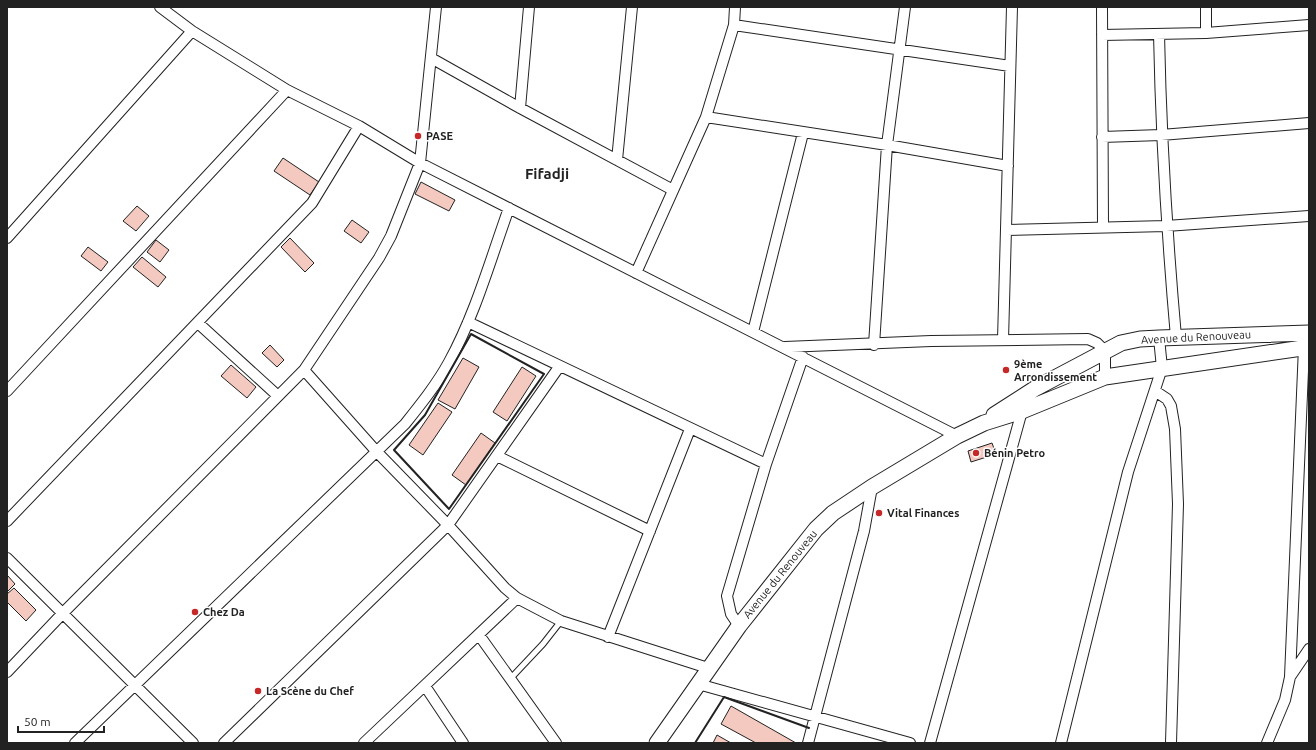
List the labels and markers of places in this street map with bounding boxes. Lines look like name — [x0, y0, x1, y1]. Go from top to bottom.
place label: PASE — [426, 130, 453, 142]
marker: PASE — [413, 131, 423, 141]
place label: 9ème Arrondissement — [1014, 358, 1097, 383]
marker: 9ème Arrondissement — [1001, 365, 1011, 375]
place label: Bénin Petro — [984, 447, 1045, 459]
marker: Bénin Petro — [971, 448, 981, 458]
place label: Vital Finances — [887, 507, 959, 519]
marker: Vital Finances — [874, 508, 884, 518]
place label: Chez Da — [203, 606, 245, 618]
marker: Chez Da — [190, 607, 200, 617]
place label: La Scène du Chef — [266, 685, 354, 697]
marker: La Scène du Chef — [253, 686, 263, 696]

